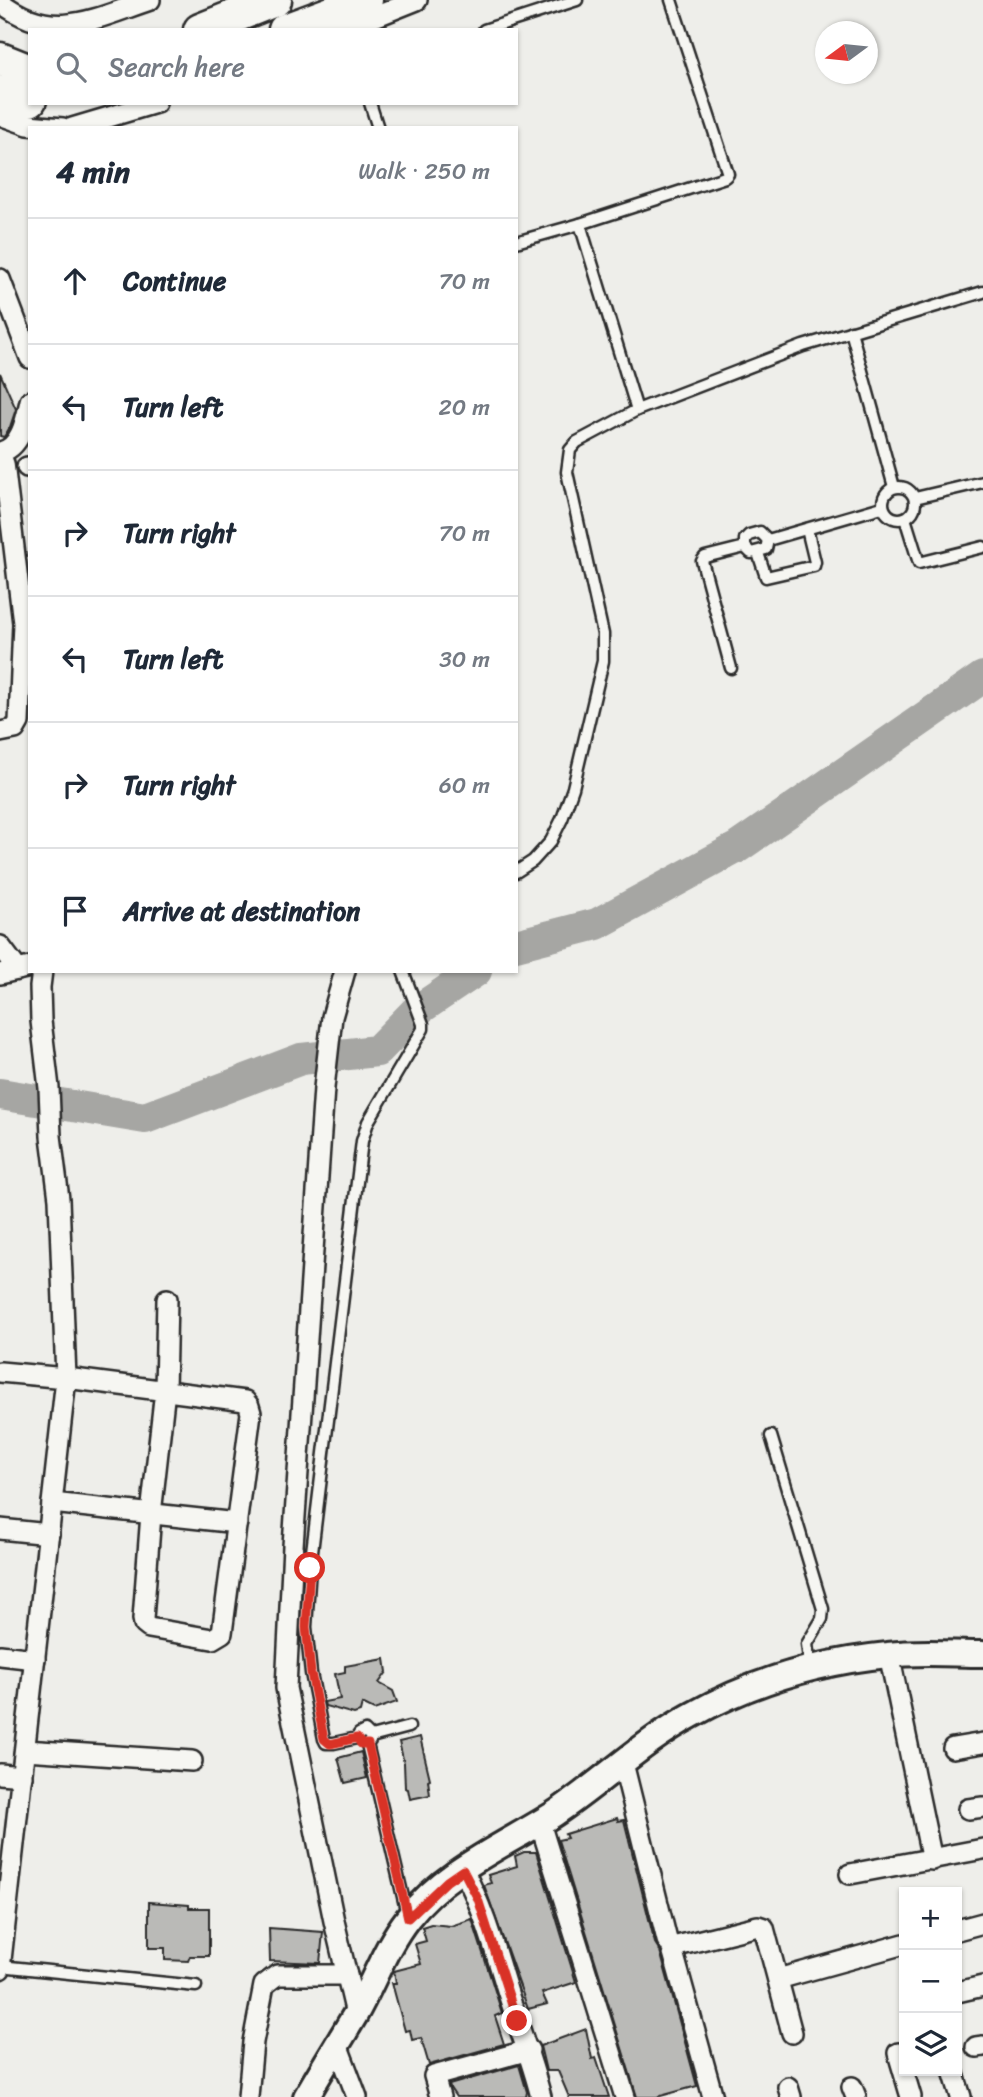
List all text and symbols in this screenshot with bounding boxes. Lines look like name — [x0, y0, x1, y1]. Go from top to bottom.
north arrow — [815, 21, 878, 84]
search box — [28, 28, 518, 105]
text: Search here — [108, 44, 245, 90]
icon: search — [52, 48, 90, 86]
text: 4 min — [56, 145, 130, 199]
text: Walk · 250 m — [358, 151, 490, 192]
text: Continue — [123, 258, 226, 304]
text: 70 m — [439, 261, 490, 302]
icon: ahead — [56, 262, 94, 300]
text: Turn left — [123, 384, 223, 430]
text: 20 m — [439, 387, 490, 428]
icon: left — [56, 388, 94, 426]
text: Turn right — [123, 510, 236, 556]
text: 70 m — [439, 513, 490, 554]
icon: right — [56, 514, 94, 552]
text: Turn left — [123, 636, 223, 682]
text: 30 m — [439, 639, 490, 680]
icon: left — [56, 640, 94, 678]
text: Turn right — [123, 762, 236, 808]
text: 60 m — [439, 765, 490, 806]
icon: right — [56, 766, 94, 804]
text: Arrive at destination — [123, 888, 360, 934]
icon: arrive — [56, 892, 94, 930]
route start — [294, 1552, 325, 1583]
map controls — [899, 1887, 962, 2076]
button: + — [899, 1887, 962, 1950]
button: − — [899, 1950, 962, 2013]
route end — [501, 2005, 532, 2036]
button: layers — [899, 2013, 962, 2076]

